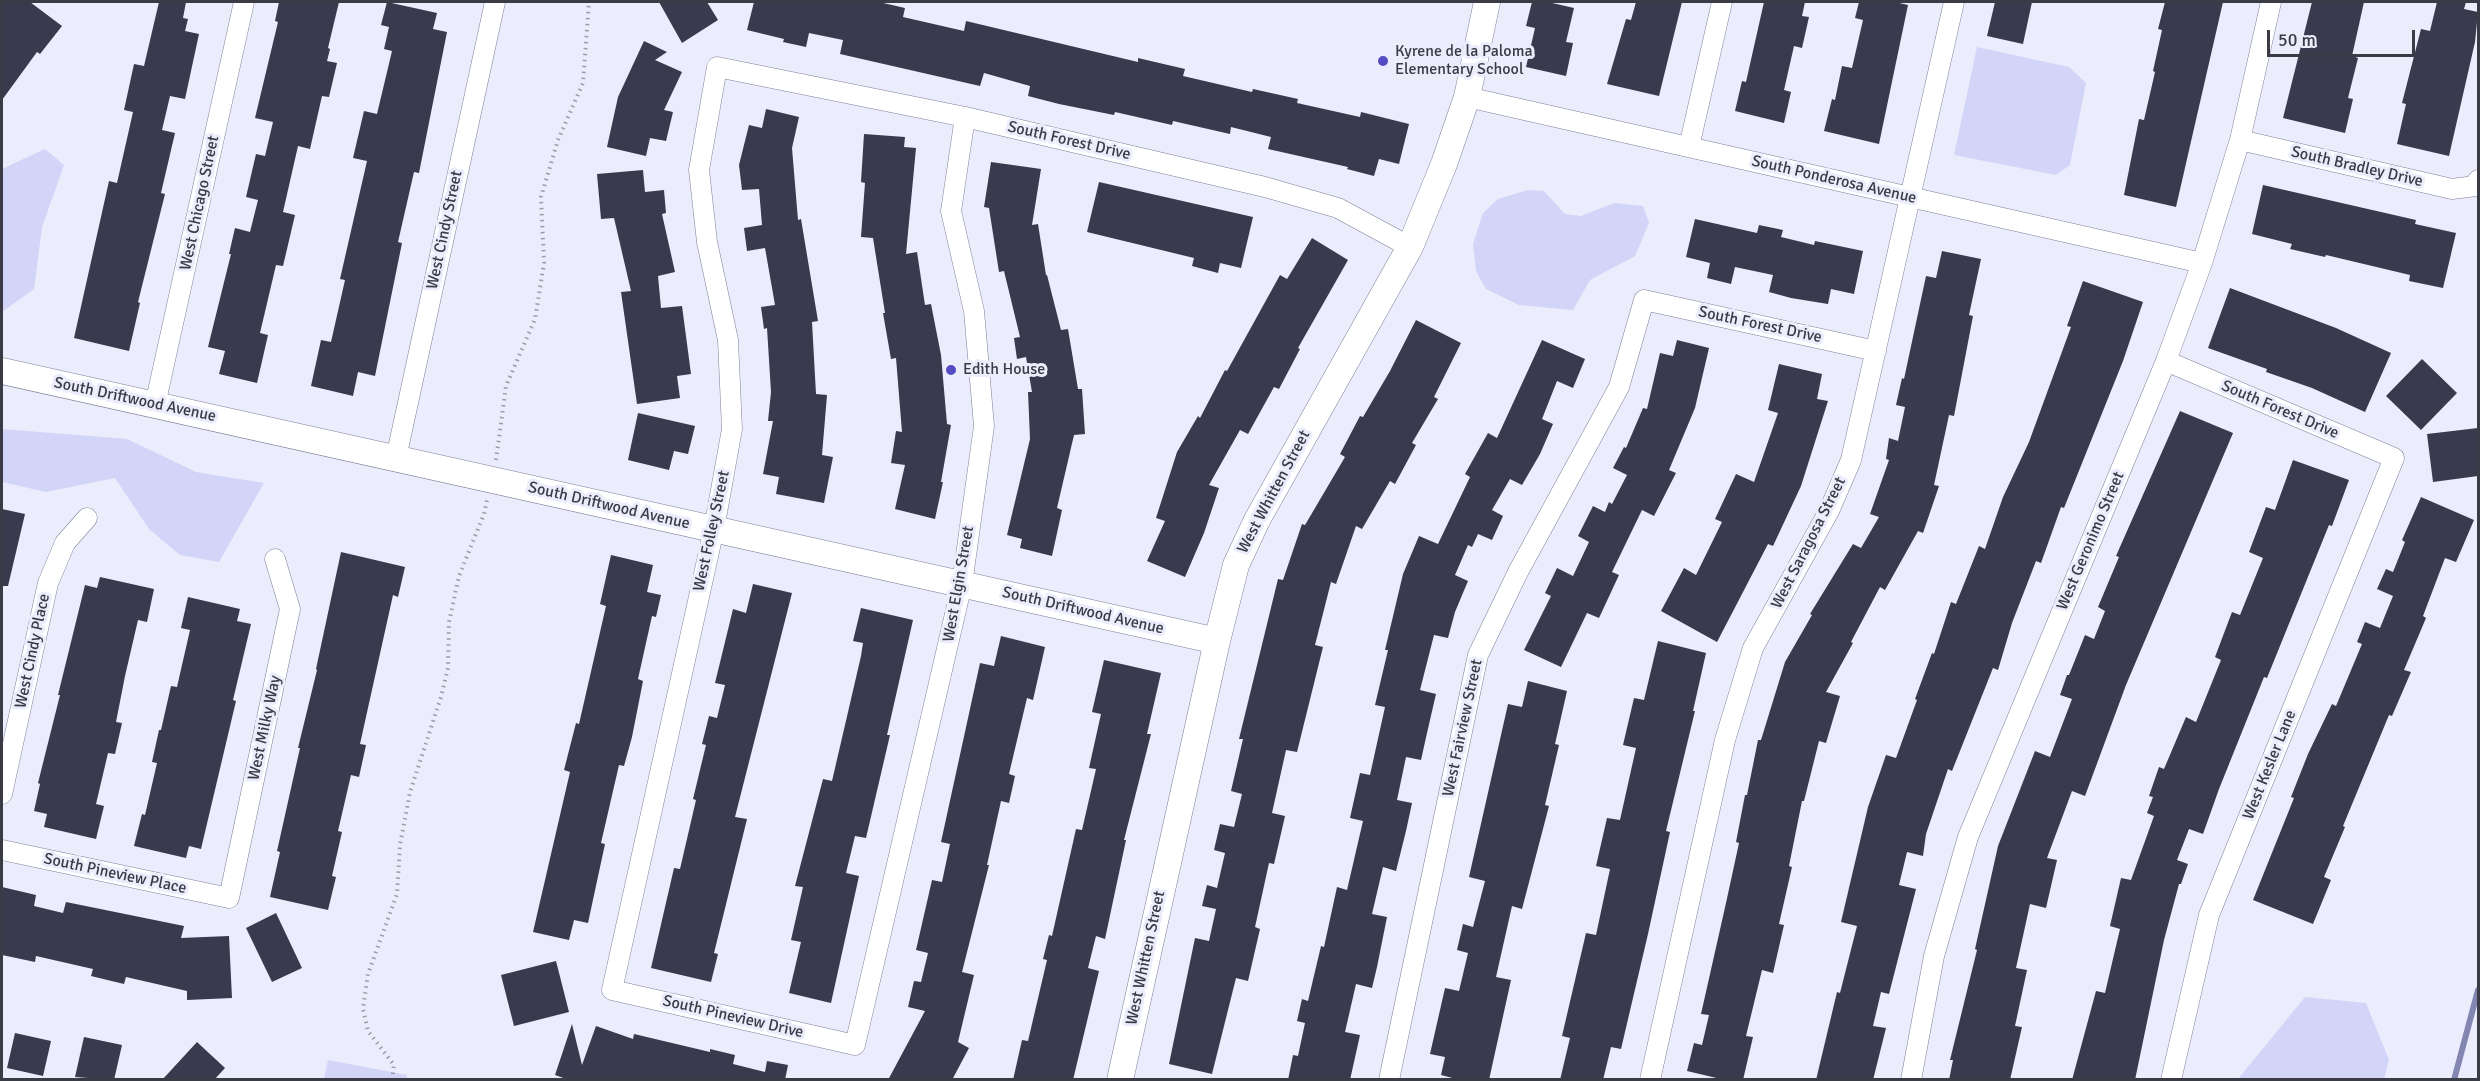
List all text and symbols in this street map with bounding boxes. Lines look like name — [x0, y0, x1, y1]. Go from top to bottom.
scale bar — [2270, 18, 2418, 56]
text: 50 m — [2278, 29, 2316, 51]
place label: Kyrene de la Paloma Elementary School — [1395, 42, 1533, 80]
marker: Kyrene de la Paloma Elementary School — [1376, 54, 1390, 68]
street label: South Forest Drive — [1006, 118, 1132, 164]
street label: West Chicago Street — [176, 134, 224, 272]
street label: South Bradley Drive — [2289, 142, 2425, 192]
street label: South Ponderosa Avenue — [1750, 152, 1918, 208]
street label: West Cindy Street — [423, 169, 467, 291]
street label: South Forest Drive — [1697, 303, 1823, 347]
place label: Edith House — [963, 360, 1045, 380]
marker: Edith House — [944, 363, 958, 377]
street label: South Driftwood Avenue — [52, 373, 218, 427]
street label: South Forest Drive — [2218, 377, 2342, 443]
street label: West Whitten Street — [1233, 427, 1315, 557]
street label: West Folley Street — [690, 469, 734, 593]
street label: West Geronimo Street — [2053, 469, 2129, 613]
street label: West Saragosa Street — [1768, 474, 1850, 612]
street label: South Driftwood Avenue — [526, 478, 692, 534]
street label: West Elgin Street — [939, 525, 979, 643]
street label: South Driftwood Avenue — [1000, 583, 1166, 639]
street label: West Cindy Place — [11, 592, 55, 710]
street label: West Fairview Street — [1439, 658, 1487, 798]
street label: West Milky Way — [245, 674, 285, 782]
street label: West Kesler Lane — [2239, 707, 2301, 823]
street label: South Pineview Place — [42, 849, 188, 899]
street label: West Whitten Street — [1122, 889, 1170, 1027]
street label: South Pineview Drive — [661, 991, 805, 1043]

